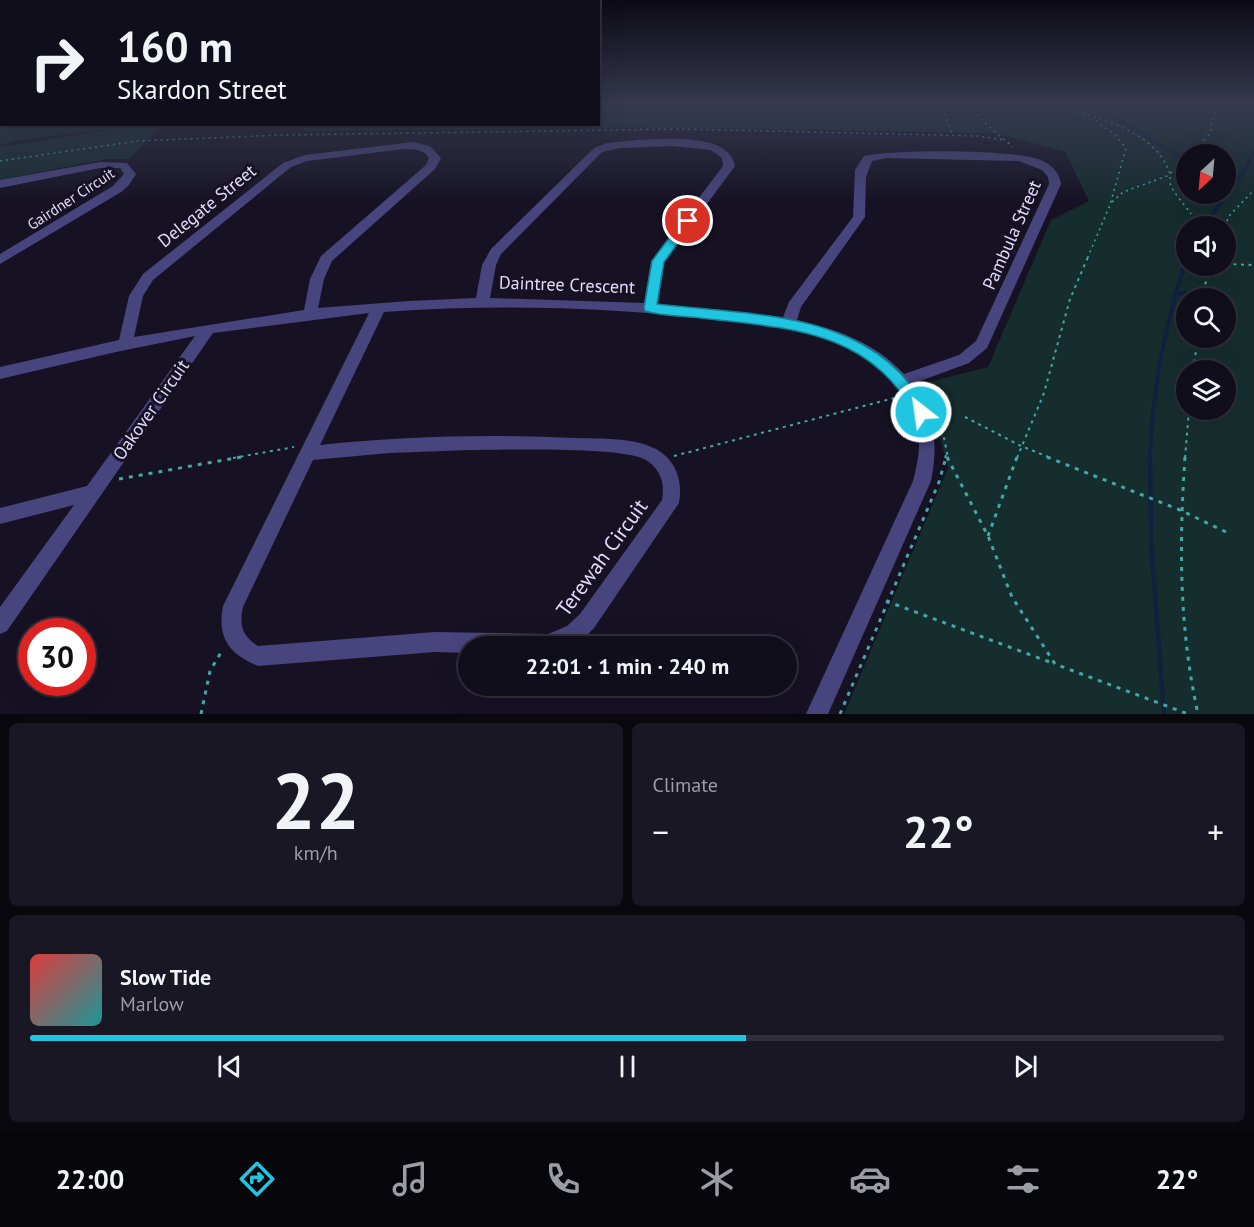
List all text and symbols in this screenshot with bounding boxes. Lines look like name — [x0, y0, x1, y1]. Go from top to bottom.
text: 160 m — [117, 19, 233, 74]
icon: right — [18, 24, 96, 102]
text: Skardon Street — [117, 72, 287, 106]
north arrow — [1176, 144, 1236, 204]
map controls — [1176, 144, 1236, 420]
street label: Delegate Street — [153, 159, 260, 252]
street label: Gairdner Circuit — [23, 163, 118, 234]
street label: Pambula Street — [977, 177, 1046, 293]
pin — [662, 195, 713, 246]
icon: arrive — [671, 204, 704, 237]
button: sound — [1176, 216, 1236, 276]
street label: Daintree Crescent — [499, 271, 635, 298]
button: search — [1176, 288, 1236, 348]
street label: Oakover Circuit — [107, 355, 194, 464]
button: layers — [1176, 360, 1236, 420]
position arrow — [889, 380, 953, 444]
street label: Terewah Circuit — [550, 494, 653, 622]
speed limit sign: 30 — [18, 618, 96, 696]
text: 22:01 · 1 min · 240 m — [526, 652, 729, 680]
text: 22 — [272, 750, 360, 851]
text: Climate — [653, 772, 718, 798]
text: 22° — [903, 802, 974, 860]
text: − — [653, 810, 669, 853]
text: + — [1207, 810, 1224, 853]
text: km/h — [294, 840, 338, 866]
text: Slow Tide — [120, 963, 211, 991]
text: Marlow — [120, 991, 184, 1017]
icon: previous — [213, 1050, 246, 1083]
icon: pause — [611, 1050, 644, 1083]
icon: next — [1009, 1050, 1042, 1083]
icon: directions — [236, 1158, 278, 1200]
icon: music — [389, 1158, 431, 1200]
icon: phone — [542, 1158, 584, 1200]
icon: climate — [696, 1158, 738, 1200]
icon: car — [849, 1158, 891, 1200]
icon: filters — [1002, 1158, 1044, 1200]
text: 22:00 — [56, 1162, 124, 1196]
text: 22° — [1156, 1162, 1198, 1196]

